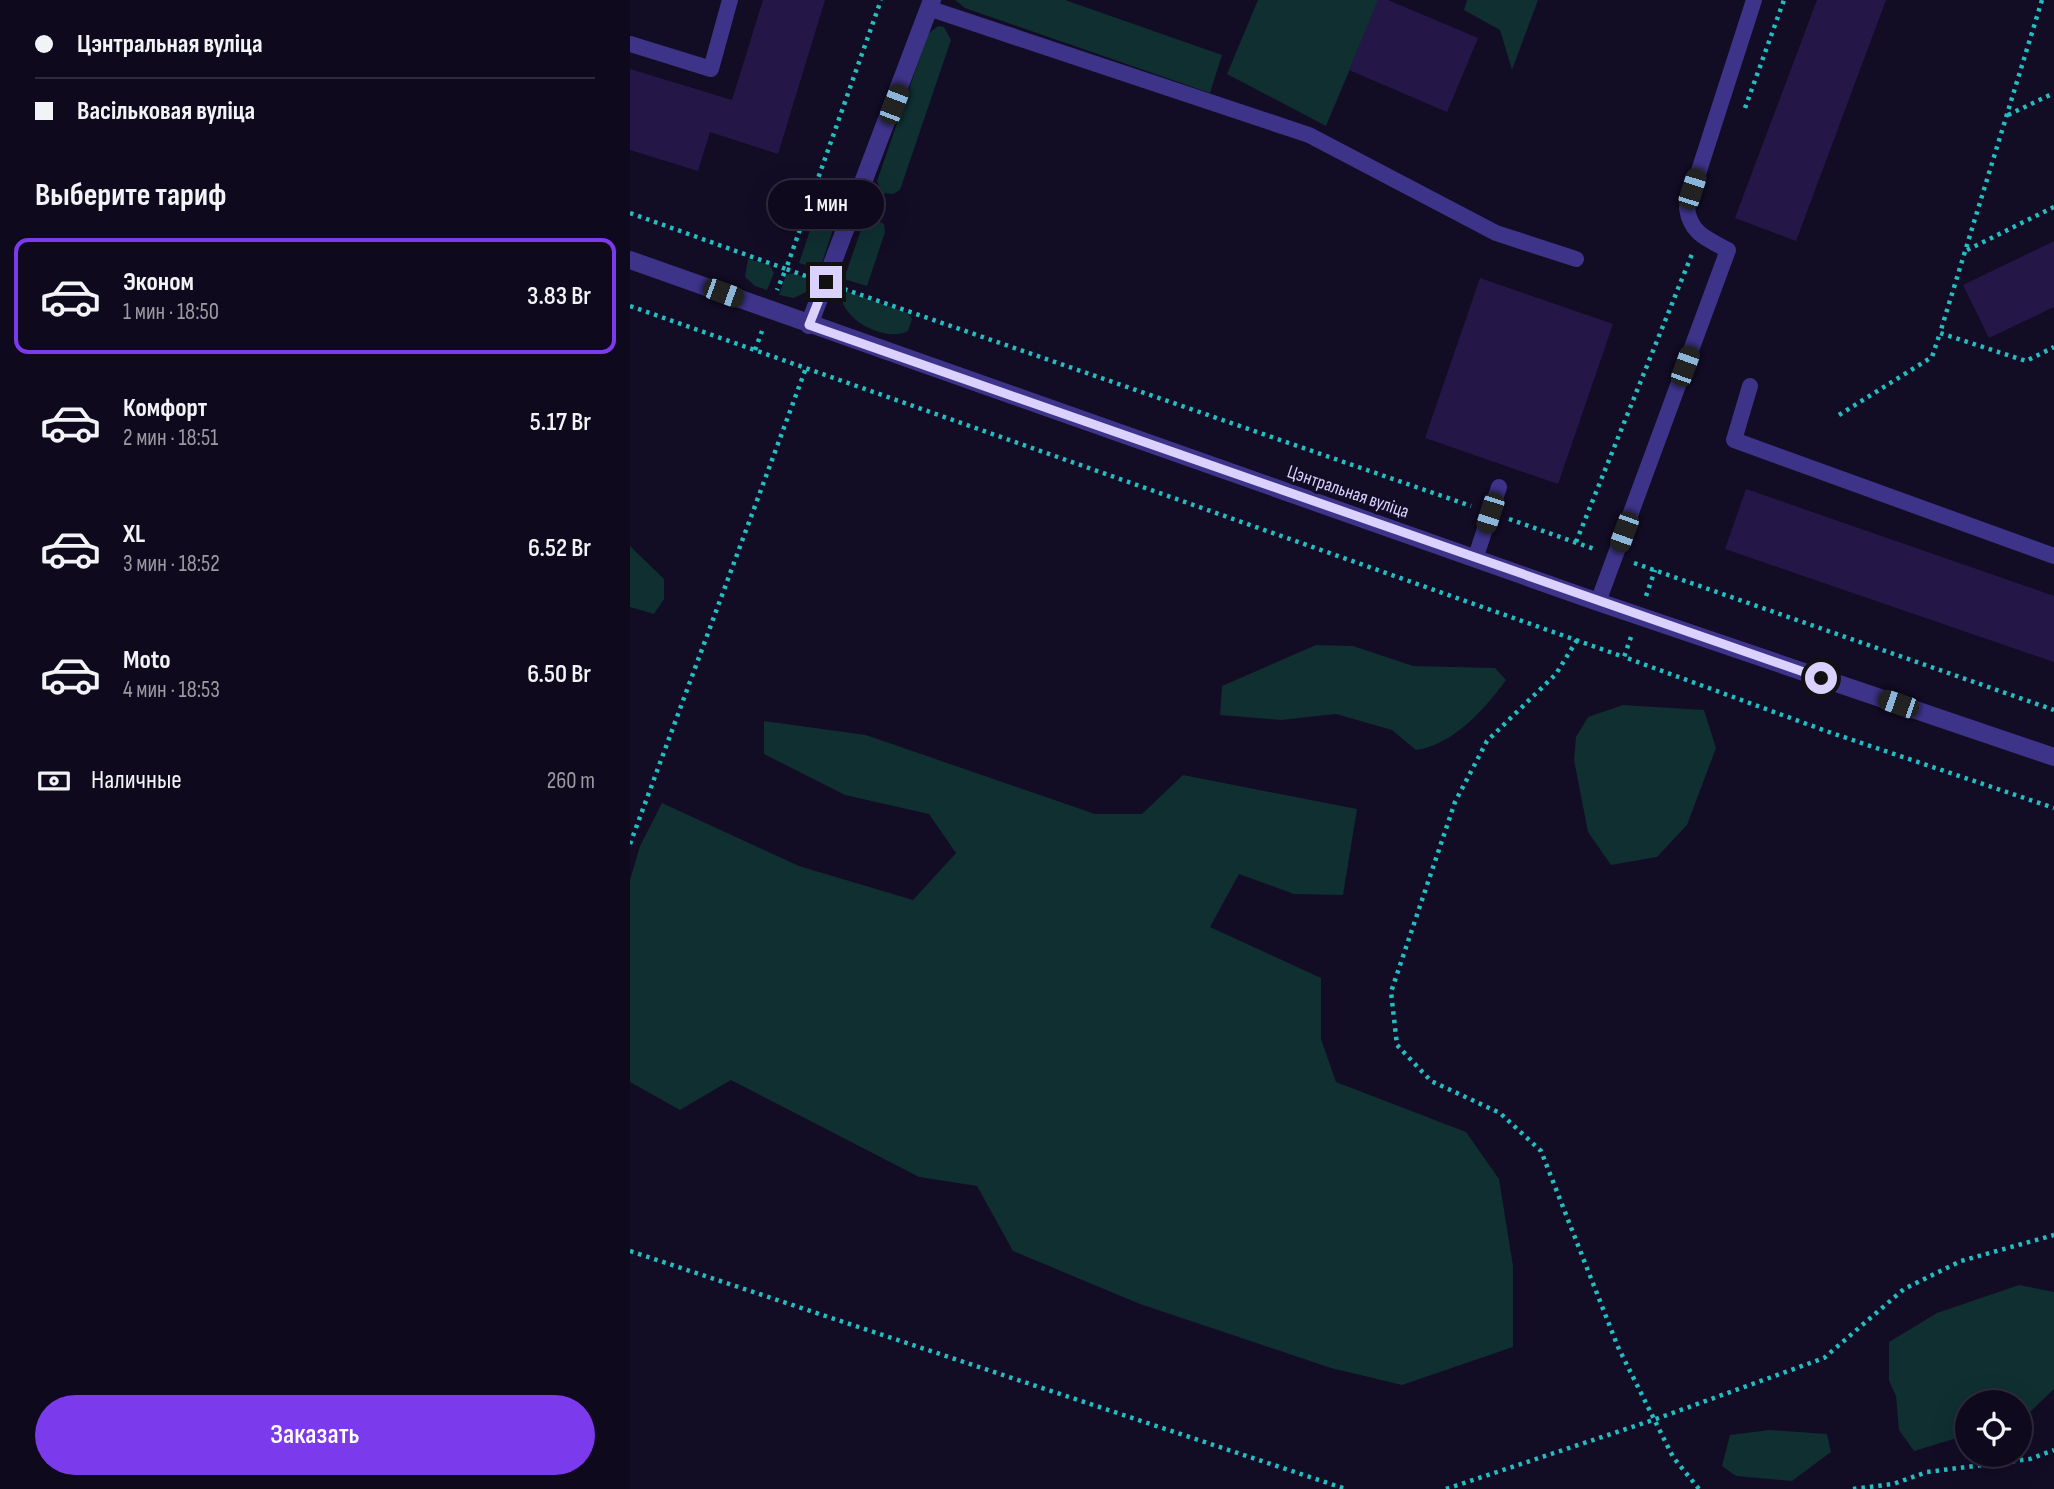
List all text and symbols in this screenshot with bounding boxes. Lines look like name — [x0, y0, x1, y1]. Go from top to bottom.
text: Цэнтральная вуліца — [77, 29, 263, 60]
car — [877, 81, 912, 127]
text: Васільковая вуліца — [77, 96, 255, 127]
car — [1676, 166, 1709, 212]
text: Выберите тариф — [35, 176, 226, 215]
callout: 1 мин — [768, 180, 884, 230]
text: 1 мин — [804, 190, 848, 218]
icon: car — [39, 265, 102, 328]
route end — [810, 266, 842, 298]
text: Эконом — [123, 267, 194, 298]
car — [700, 276, 747, 310]
text: 3.83 Br — [527, 281, 591, 312]
text: 1 мин · 18:50 — [123, 298, 219, 326]
car — [1668, 343, 1703, 389]
icon: car — [39, 391, 102, 454]
text: Комфорт — [123, 393, 207, 424]
text: 5.17 Br — [530, 407, 591, 438]
text: 2 мин · 18:51 — [123, 424, 218, 452]
street label: Цэнтральная вуліца — [1284, 460, 1412, 524]
car — [1474, 490, 1507, 536]
car — [1607, 509, 1642, 555]
icon: car — [39, 517, 102, 580]
text: XL — [123, 519, 145, 550]
text: 6.52 Br — [528, 533, 591, 564]
text: 3 мин · 18:52 — [123, 550, 220, 578]
icon: car — [39, 643, 102, 706]
text: Moto — [123, 645, 171, 676]
text: 6.50 Br — [527, 659, 591, 690]
route start — [1805, 662, 1837, 694]
text: 4 мин · 18:53 — [123, 676, 220, 704]
car — [1875, 687, 1922, 721]
icon: cash — [35, 762, 73, 800]
text: Наличные — [91, 765, 182, 796]
text: 260 m — [547, 767, 595, 795]
map controls — [1955, 1390, 2032, 1467]
button: locate — [1955, 1390, 2032, 1467]
button: Заказать — [35, 1395, 595, 1475]

